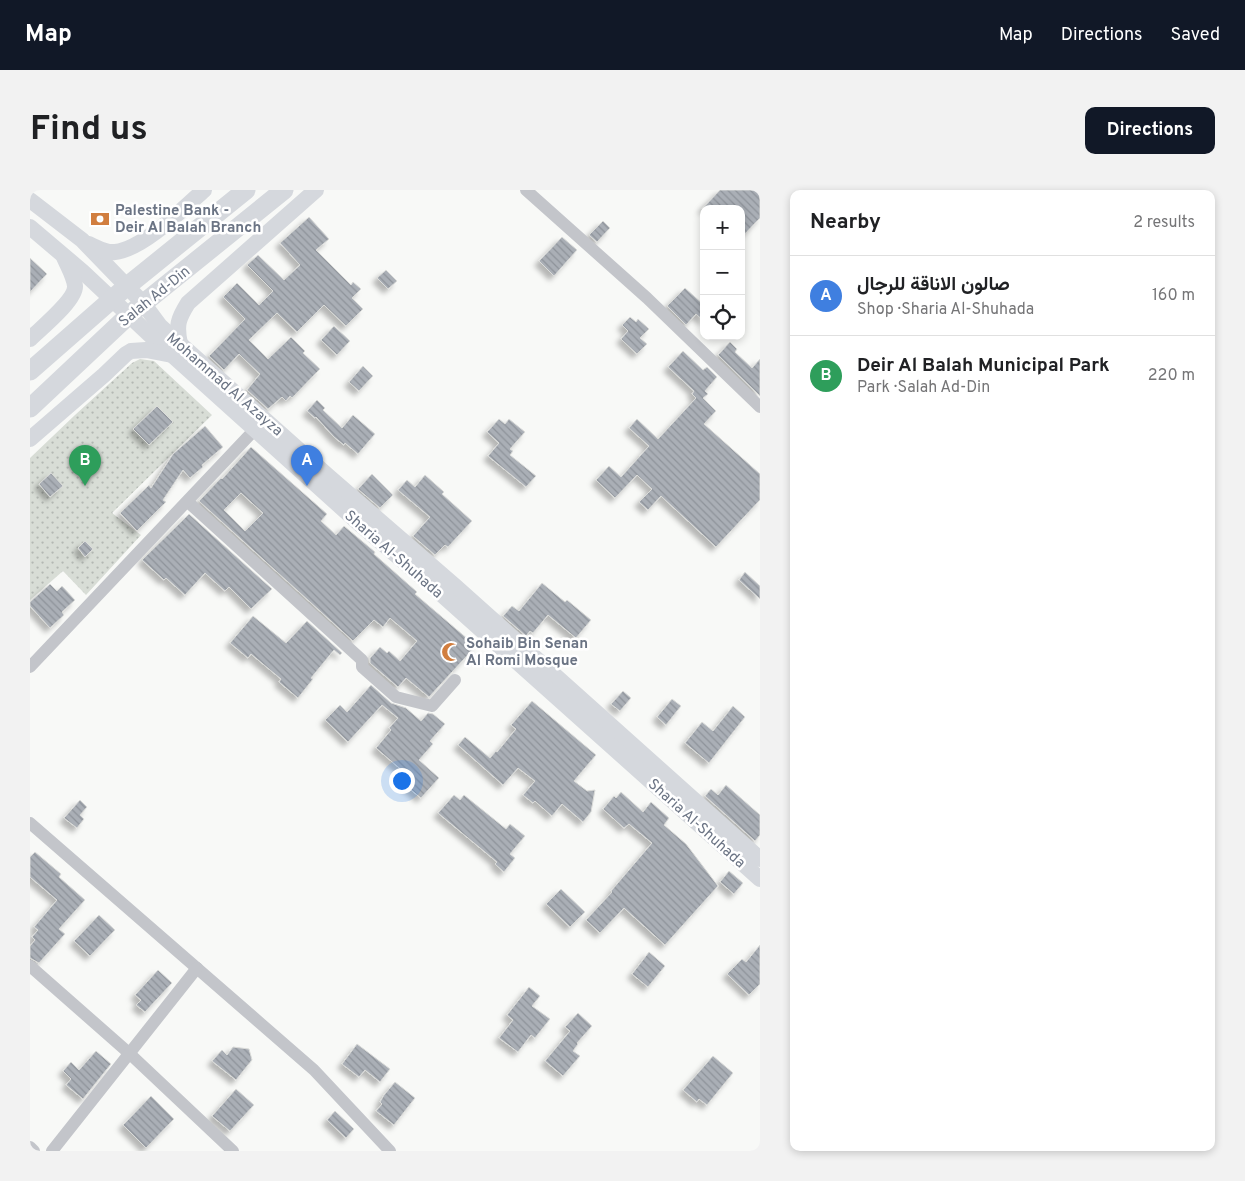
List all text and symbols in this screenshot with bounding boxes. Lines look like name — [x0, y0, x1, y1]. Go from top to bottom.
text: Map — [25, 20, 72, 50]
text: Map — [999, 24, 1033, 47]
text: Directions — [1061, 24, 1143, 47]
text: Saved — [1171, 24, 1220, 47]
button: Directions — [1085, 107, 1215, 154]
text: Find us — [30, 108, 148, 152]
place label: Palestine Bank - Deir Al Balah Branch — [115, 202, 261, 238]
map controls — [700, 205, 745, 340]
button: + — [700, 205, 745, 250]
bank icon: Palestine Bank - Deir Al Balah Branch — [89, 208, 111, 230]
text: Nearby — [810, 209, 881, 236]
text: 2 results — [1133, 213, 1195, 233]
button: − — [700, 250, 745, 295]
street label: Salah Ad-Din — [115, 262, 195, 332]
text: صالون الاناقة للرجال — [857, 273, 1010, 297]
text: A — [820, 286, 832, 306]
text: 160 m — [1152, 286, 1195, 306]
button: locate — [700, 295, 745, 340]
text: Shop · Sharia Al-Shuhada — [857, 300, 1034, 320]
street label: Mohammad Al Azayza — [162, 329, 286, 441]
text: Deir Al Balah Municipal Park — [857, 354, 1110, 378]
text: B — [820, 366, 832, 386]
text: 220 m — [1148, 366, 1195, 386]
text: Park · Salah Ad-Din — [857, 378, 990, 398]
pin: B — [69, 445, 101, 486]
pin: A — [291, 445, 323, 486]
street label: Sharia Al-Shuhada — [340, 507, 446, 603]
place label: Sohaib Bin Senan Al Romi Mosque — [466, 635, 588, 671]
mosque icon: Sohaib Bin Senan Al Romi Mosque — [440, 641, 462, 663]
your location — [389, 768, 415, 794]
street label: Sharia Al-Shuhada — [643, 775, 749, 873]

